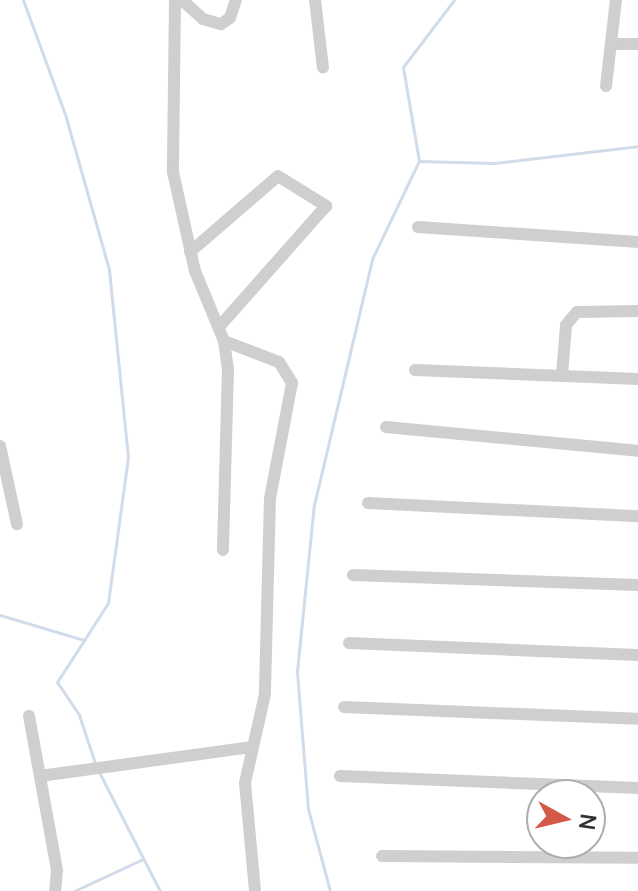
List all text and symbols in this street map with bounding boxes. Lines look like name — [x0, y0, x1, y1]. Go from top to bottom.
north arrow — [526, 779, 606, 859]
text: N — [572, 812, 604, 832]

